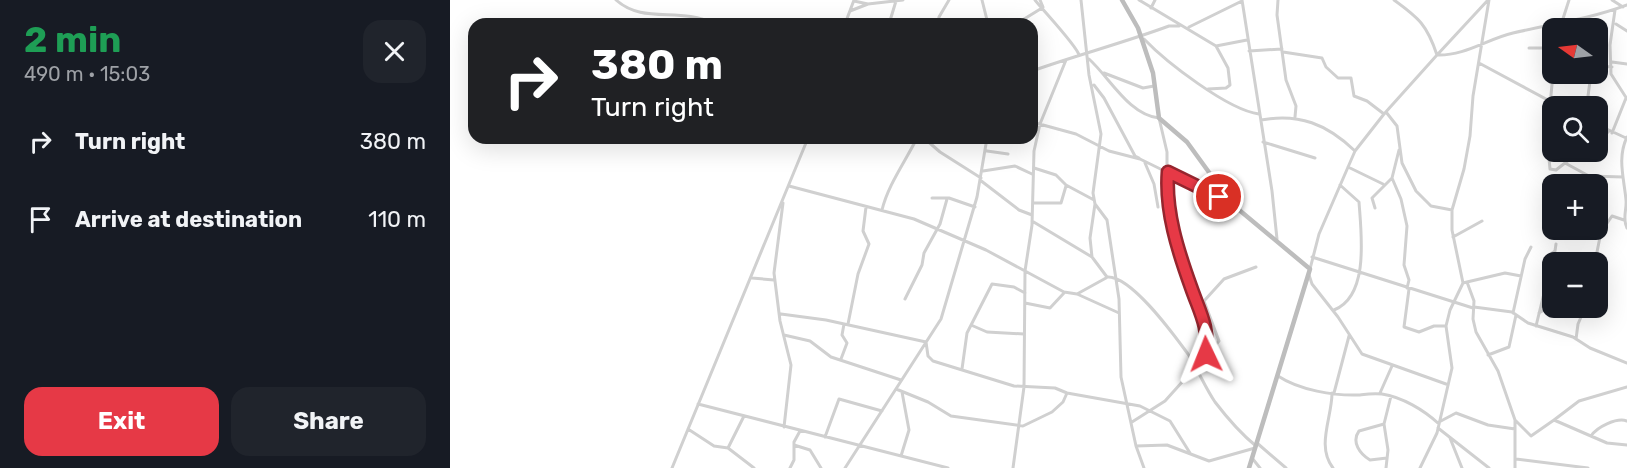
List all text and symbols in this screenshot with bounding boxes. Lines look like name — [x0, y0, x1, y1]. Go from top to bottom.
text: 2 min — [24, 18, 122, 61]
north arrow — [1542, 18, 1608, 84]
map controls — [1542, 18, 1608, 318]
button: close — [363, 20, 426, 83]
text: 380 m — [591, 40, 723, 90]
icon: right — [492, 42, 570, 120]
text: 490 m · 15:03 — [24, 62, 150, 86]
text: Turn right — [591, 91, 714, 123]
button: search — [1542, 96, 1608, 162]
icon: right — [24, 125, 57, 158]
text: Turn right — [75, 128, 185, 155]
text: 380 m — [360, 128, 426, 155]
pin — [1193, 171, 1244, 222]
button: + — [1542, 174, 1608, 240]
icon: arrive — [1202, 180, 1235, 213]
icon: arrive — [24, 203, 57, 236]
text: Arrive at destination — [75, 206, 302, 233]
text: 110 m — [368, 206, 426, 233]
button: − — [1542, 252, 1608, 318]
position arrow — [1174, 322, 1238, 386]
button: Exit — [24, 387, 219, 456]
button: Share — [231, 387, 426, 456]

